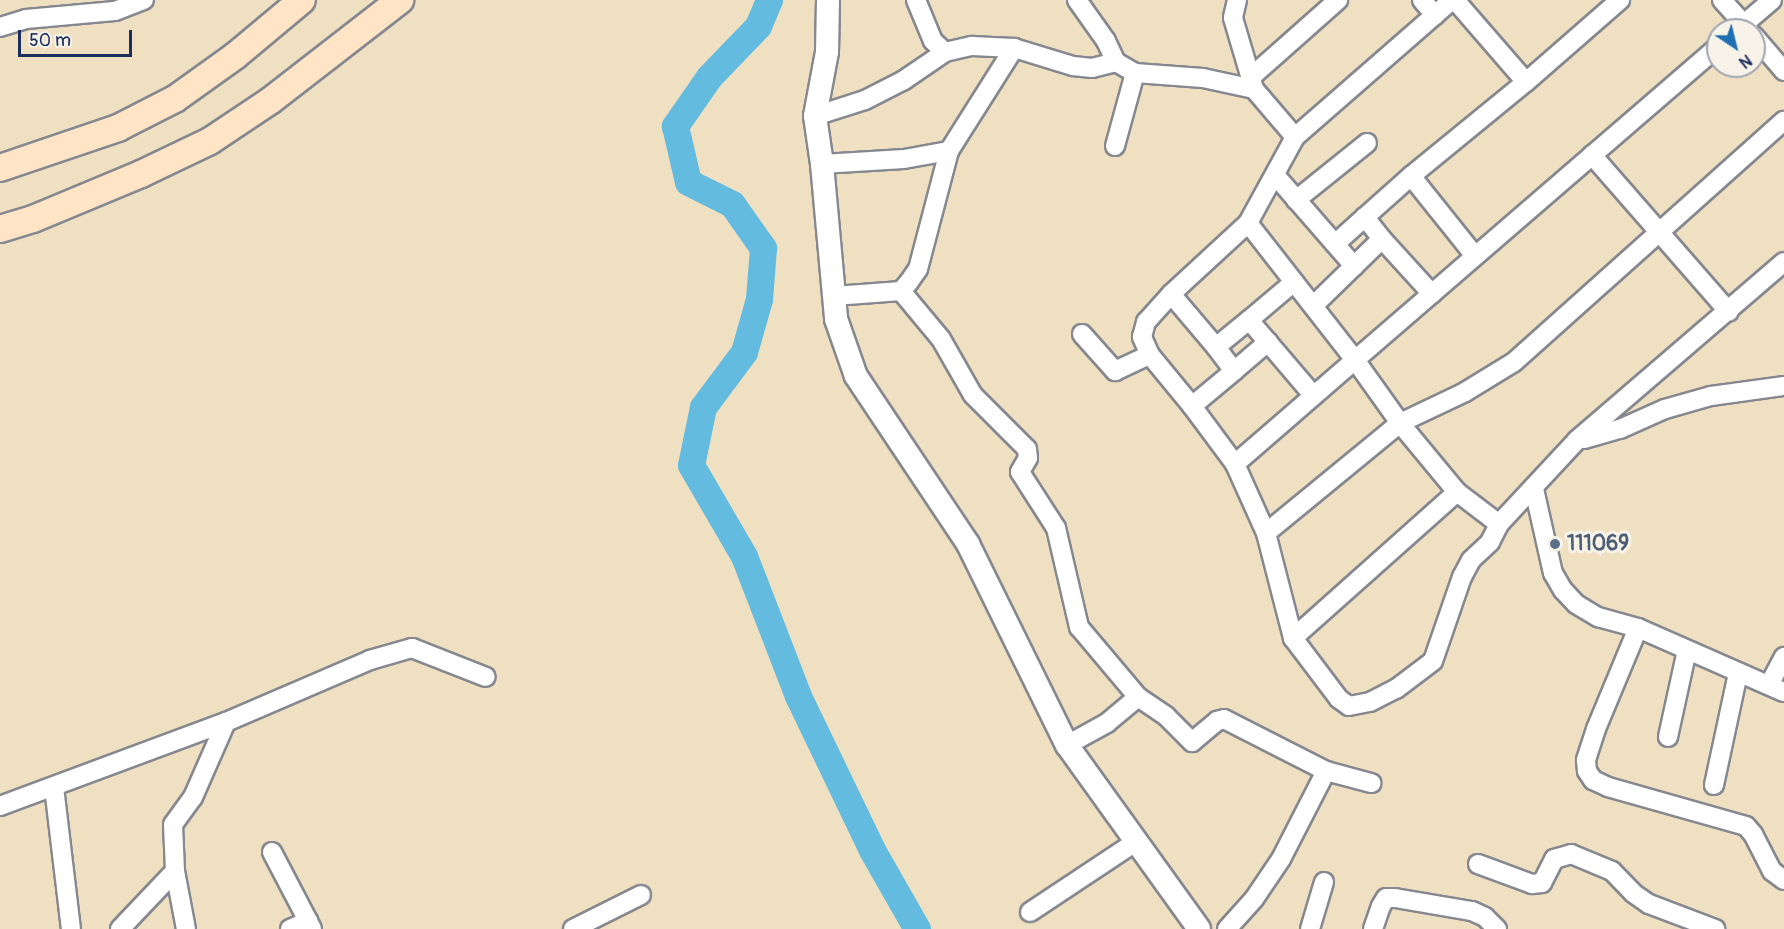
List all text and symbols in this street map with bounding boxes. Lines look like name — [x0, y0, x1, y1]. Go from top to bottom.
scale bar — [21, 18, 135, 56]
north arrow — [1706, 18, 1766, 78]
text: 50 m — [29, 29, 71, 52]
text: N — [1735, 50, 1755, 72]
place label: 111069 — [1567, 531, 1629, 557]
marker: 111069 — [1548, 537, 1562, 551]

